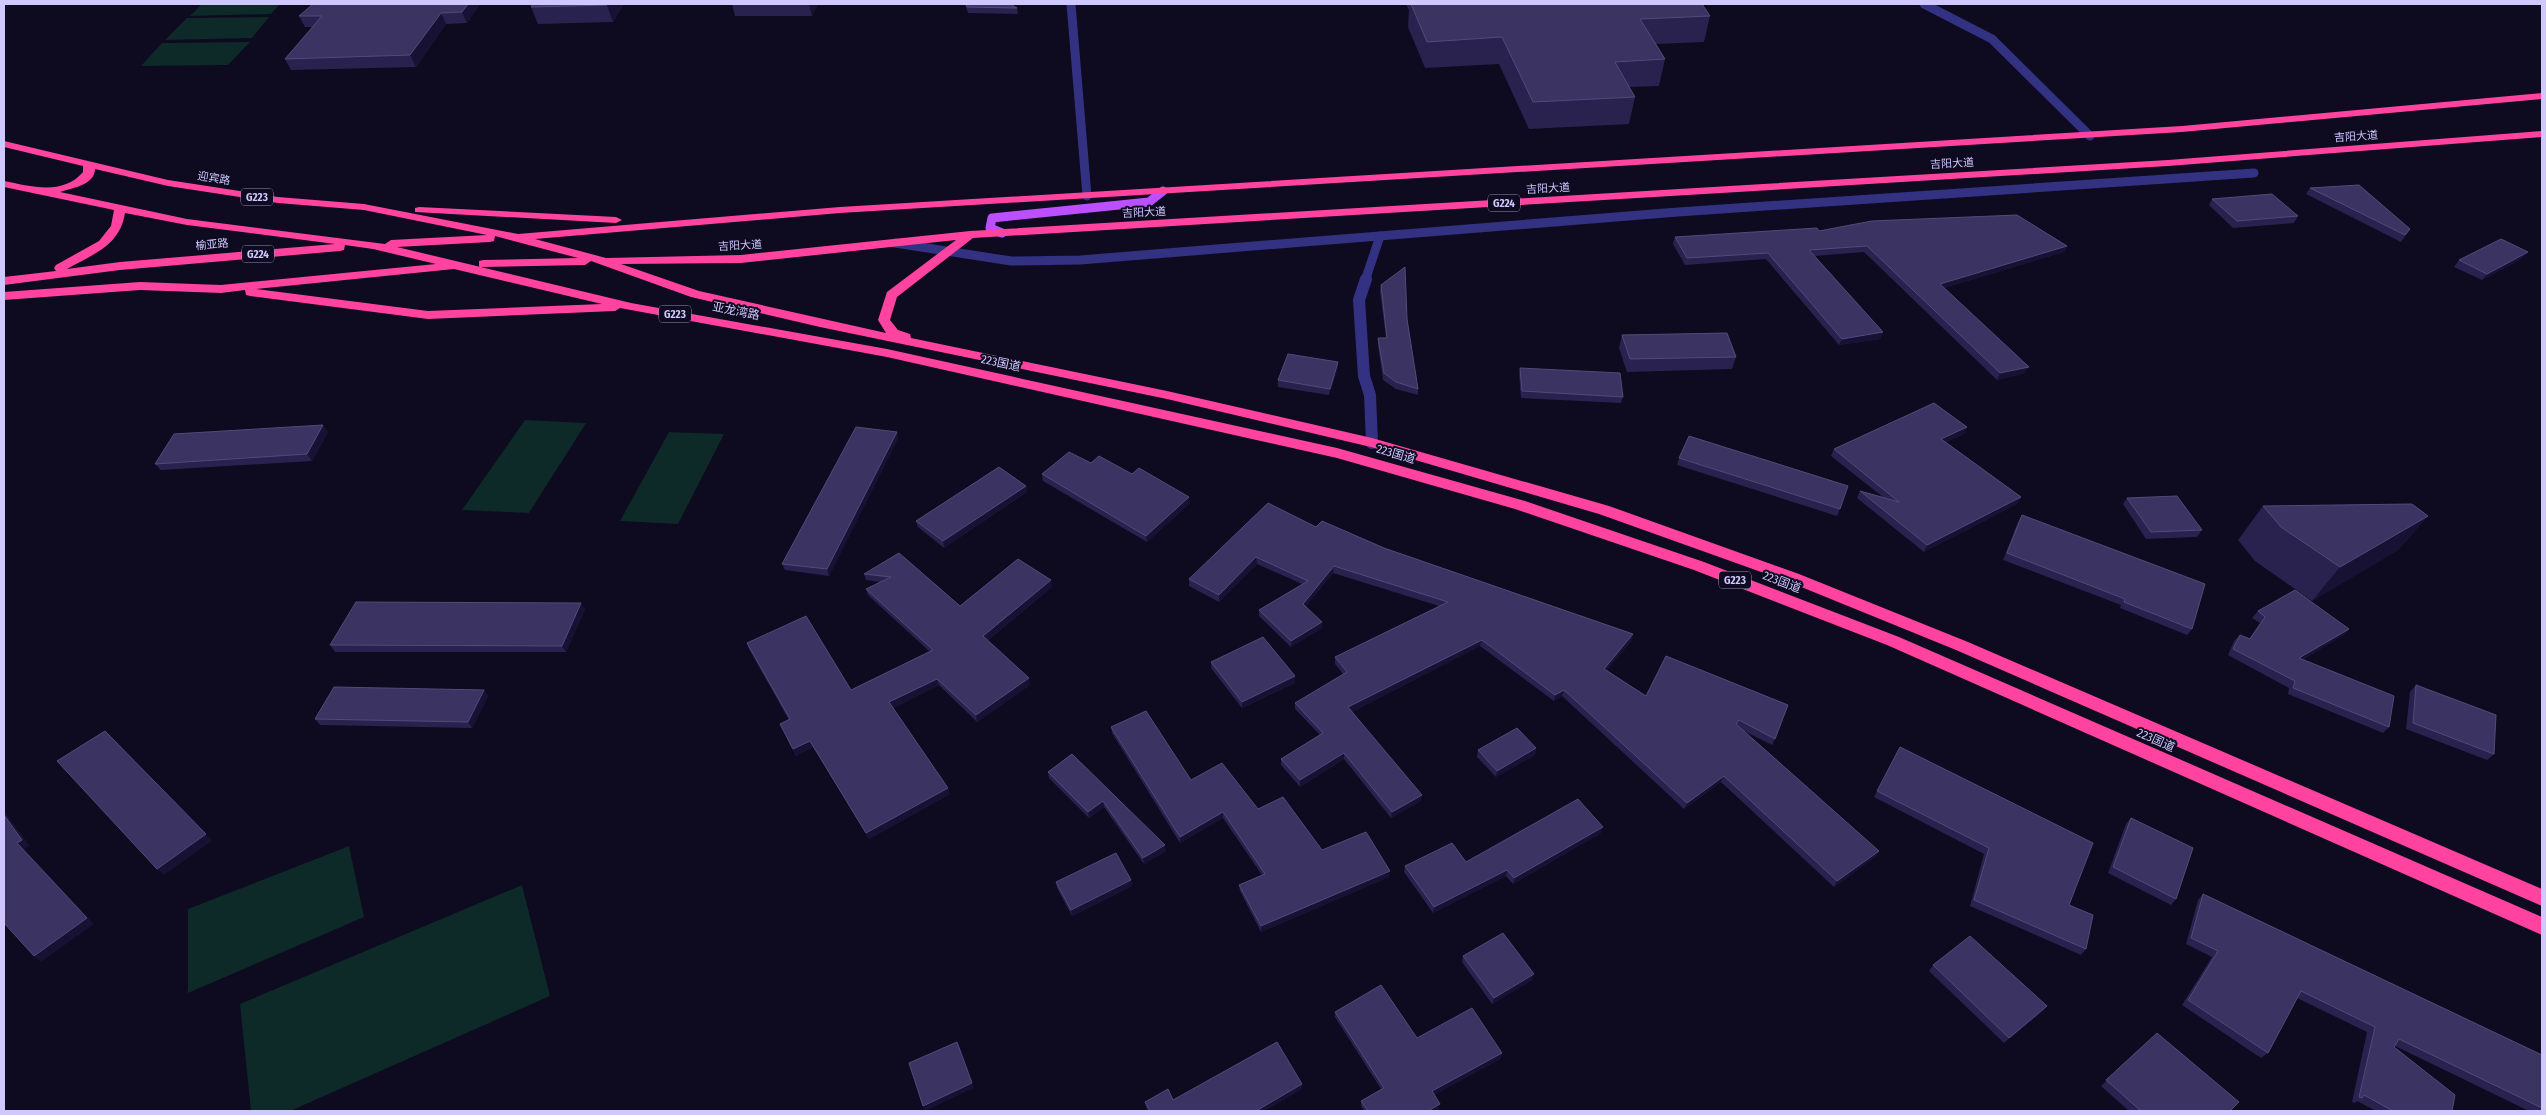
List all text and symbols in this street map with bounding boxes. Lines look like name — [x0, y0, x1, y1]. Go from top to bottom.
street label: 吉阳大道 — [2334, 128, 2378, 145]
street label: 吉阳大道 — [1930, 156, 1974, 171]
street label: 迎宾路 — [197, 169, 231, 187]
street label: 吉阳大道 — [1526, 181, 1570, 196]
road number: G223 — [241, 188, 273, 206]
road number: G224 — [1488, 194, 1520, 212]
street label: 吉阳大道 — [1122, 205, 1166, 220]
street label: 榆亚路 — [195, 237, 229, 252]
street label: 吉阳大道 — [718, 238, 762, 253]
road number: G224 — [242, 245, 274, 262]
street label: 亚龙湾路 — [711, 300, 761, 322]
road number: G223 — [659, 306, 691, 322]
street label: 223国道 — [980, 352, 1022, 374]
street label: 223国道 — [1375, 442, 1417, 466]
street label: 223国道 — [1761, 568, 1803, 596]
road number: G223 — [1719, 572, 1751, 588]
street label: 223国道 — [2135, 725, 2177, 755]

